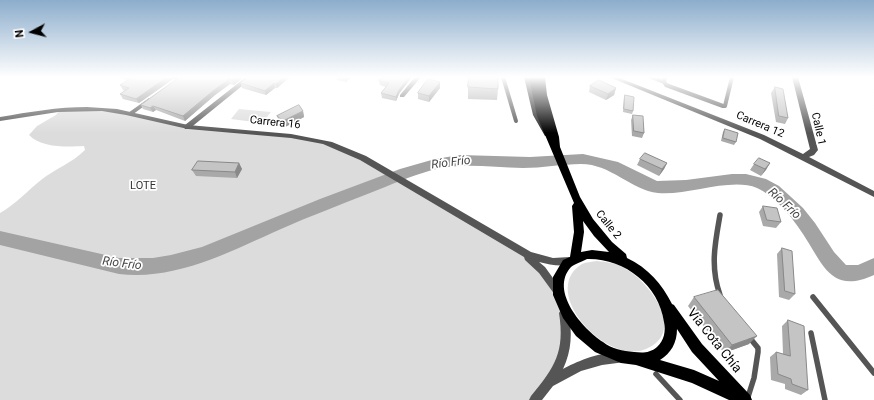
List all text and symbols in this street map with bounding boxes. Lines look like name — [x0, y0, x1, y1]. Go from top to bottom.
north arrow — [12, 12, 52, 52]
text: N — [13, 29, 27, 38]
street label: Carrera 12 — [734, 109, 786, 141]
street label: Calle 1 — [808, 111, 828, 147]
street label: Carrera 16 — [249, 114, 301, 132]
water label: Río Frío — [431, 153, 471, 173]
park label: LOTE — [130, 179, 156, 193]
water label: Río Frío — [765, 185, 803, 223]
street label: Calle 2 — [592, 208, 624, 242]
water label: Río Frío — [102, 254, 142, 274]
street label: Vía Cota Chía — [683, 306, 745, 376]

